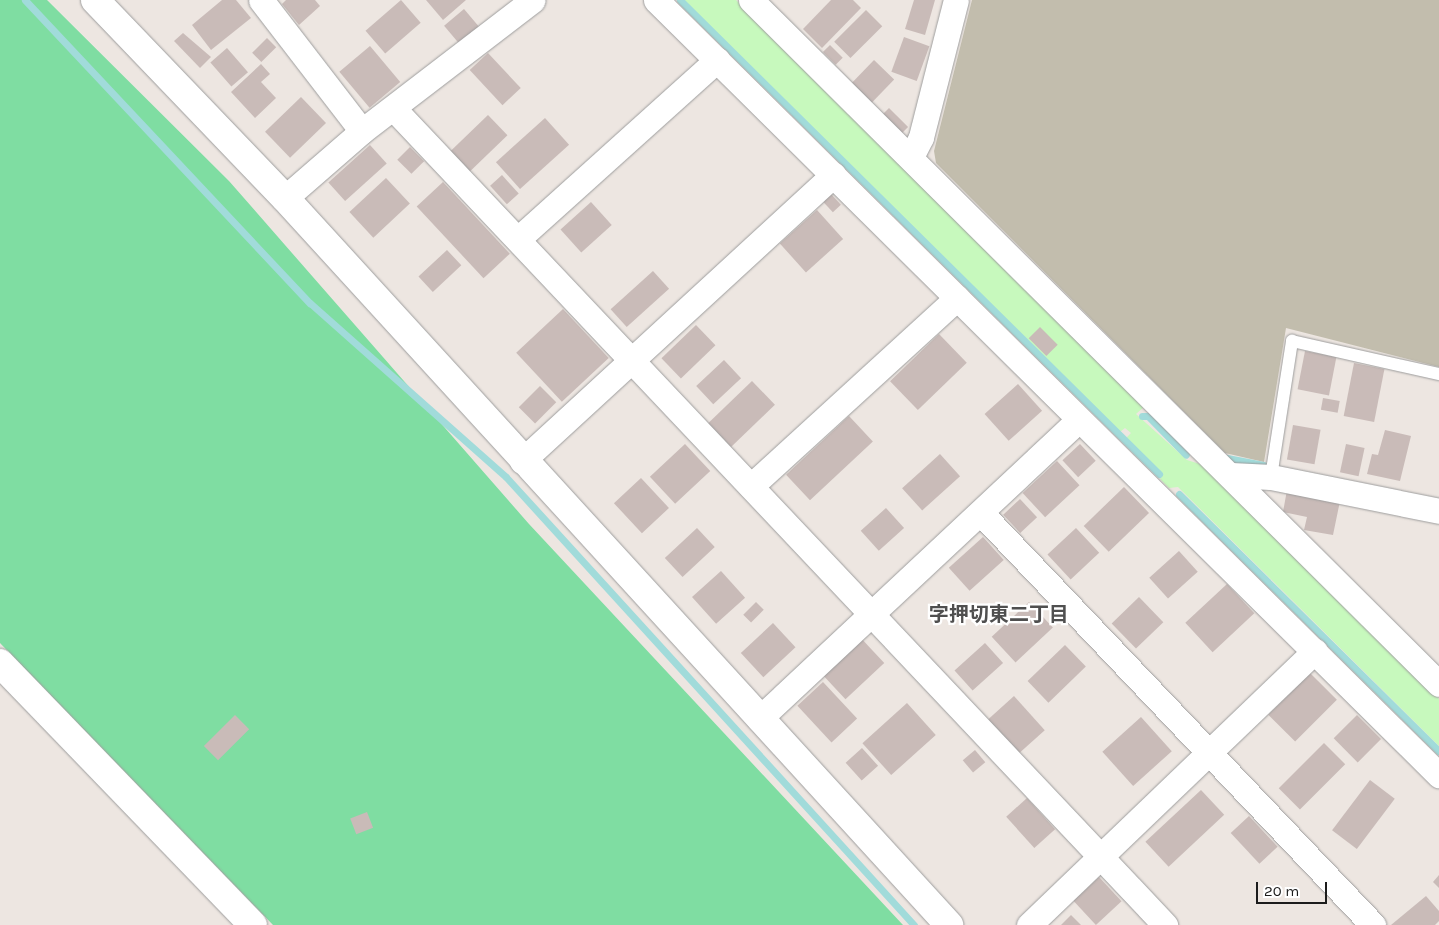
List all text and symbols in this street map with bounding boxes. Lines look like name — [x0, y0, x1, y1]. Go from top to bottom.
district label: 字押切東二丁目 — [929, 602, 1069, 626]
scale bar — [1259, 872, 1330, 904]
text: 20 m — [1264, 882, 1299, 900]

